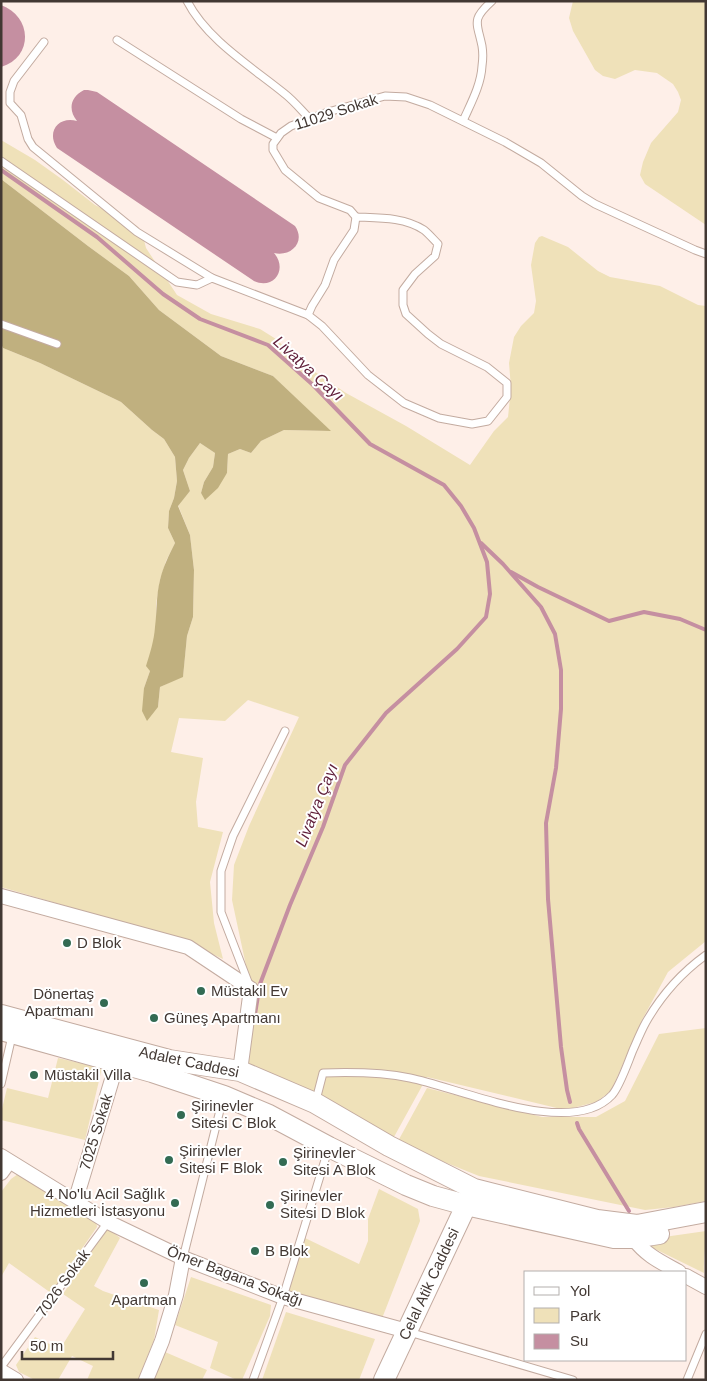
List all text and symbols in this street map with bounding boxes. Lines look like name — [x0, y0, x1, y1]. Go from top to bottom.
street label: 11029 Sokak — [292, 90, 380, 133]
water label: Livatya Çayı — [270, 333, 347, 404]
water label: Livatya Çayı — [292, 761, 341, 849]
place label: D Blok — [77, 934, 122, 951]
marker: D Blok — [61, 937, 73, 949]
place label: Müstakil Ev — [211, 982, 288, 999]
place label: Dönertaş Apartmanı — [25, 985, 94, 1019]
marker: Müstakil Ev — [195, 985, 207, 997]
marker: Dönertaş Apartmanı — [98, 997, 110, 1009]
place label: Güneş Apartmanı — [164, 1009, 281, 1026]
marker: Güneş Apartmanı — [148, 1012, 160, 1024]
street label: Adalet Caddesi — [138, 1043, 241, 1080]
place label: Müstakil Villa — [44, 1066, 132, 1083]
marker: Müstakil Villa — [28, 1069, 40, 1081]
street label: 7025 Sokak — [76, 1091, 115, 1172]
place label: Şirinevler Sitesi C Blok — [191, 1097, 277, 1131]
marker: Şirinevler Sitesi C Blok — [175, 1109, 187, 1121]
place label: Şirinevler Sitesi F Blok — [179, 1142, 263, 1176]
place label: Şirinevler Sitesi A Blok — [293, 1144, 376, 1178]
marker: Şirinevler Sitesi F Blok — [163, 1154, 175, 1166]
marker: Şirinevler Sitesi A Blok — [277, 1156, 289, 1168]
place label: 4 No'lu Acil Sağlık Hizmetleri İstasyonu — [30, 1185, 165, 1219]
place label: Şirinevler Sitesi D Blok — [280, 1187, 366, 1221]
marker: 4 No'lu Acil Sağlık Hizmetleri İstasyonu — [169, 1197, 181, 1209]
marker: Şirinevler Sitesi D Blok — [264, 1199, 276, 1211]
street label: Celal Atik Caddesi — [395, 1225, 462, 1343]
street label: Ömer Bagana Sokağı — [165, 1242, 306, 1309]
place label: B Blok — [265, 1242, 309, 1259]
street label: 7026 Sokak — [32, 1245, 93, 1320]
marker: B Blok — [249, 1245, 261, 1257]
legend — [524, 1271, 687, 1361]
marker: Apartman — [138, 1277, 150, 1289]
text: Yol — [570, 1282, 590, 1299]
place label: Apartman — [111, 1291, 177, 1308]
text: Park — [570, 1307, 601, 1324]
scale bar — [22, 1328, 114, 1360]
text: Su — [570, 1332, 588, 1349]
text: 50 m — [30, 1337, 63, 1354]

